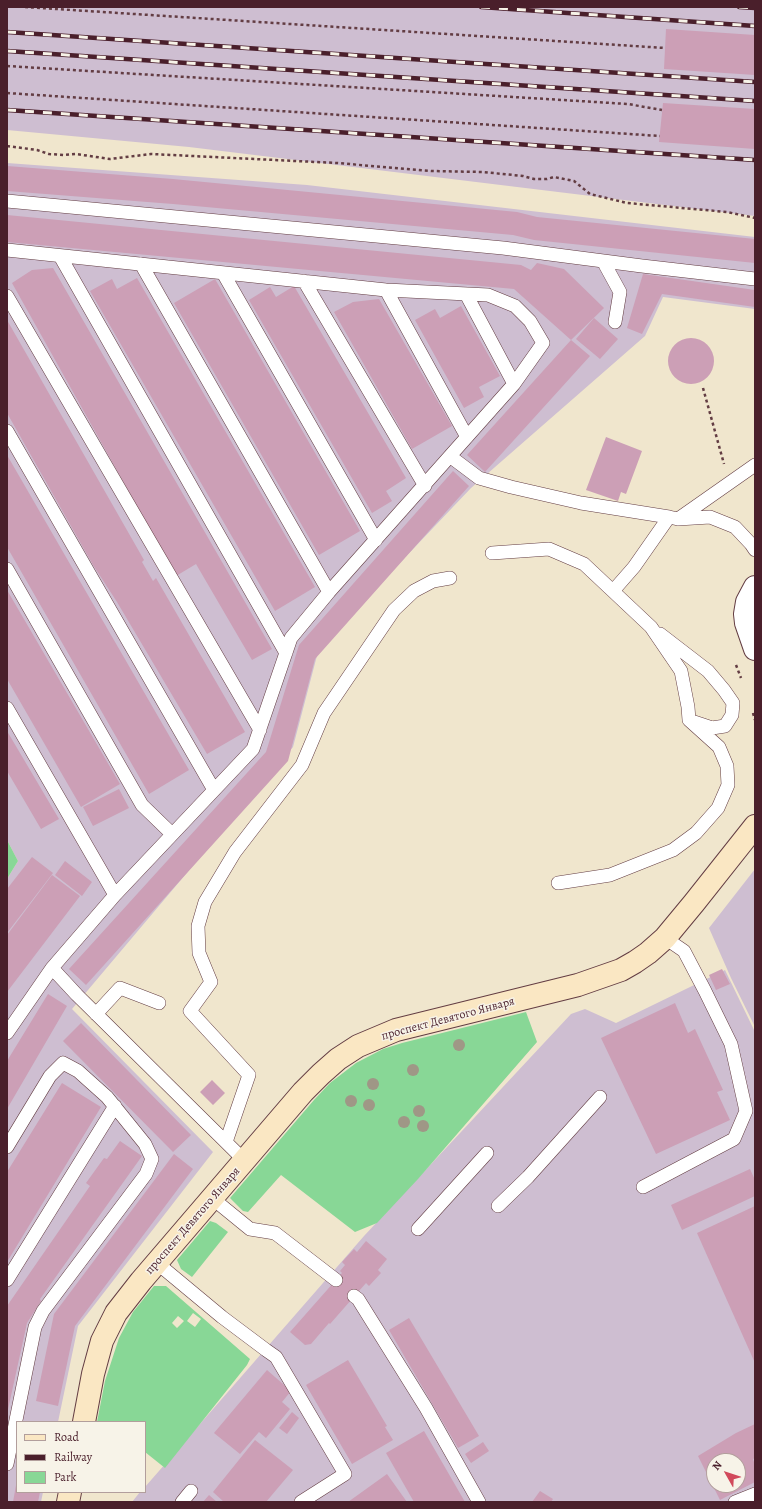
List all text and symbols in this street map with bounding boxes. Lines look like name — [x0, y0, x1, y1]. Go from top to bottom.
street label: проспект Девятого Января — [380, 994, 516, 1044]
street label: проспект Девятого Января — [142, 1164, 244, 1278]
legend — [16, 1421, 146, 1493]
text: Road — [54, 1429, 79, 1445]
text: Railway — [54, 1449, 92, 1465]
north arrow — [706, 1453, 746, 1493]
text: N — [709, 1458, 725, 1474]
text: Park — [54, 1469, 77, 1485]

